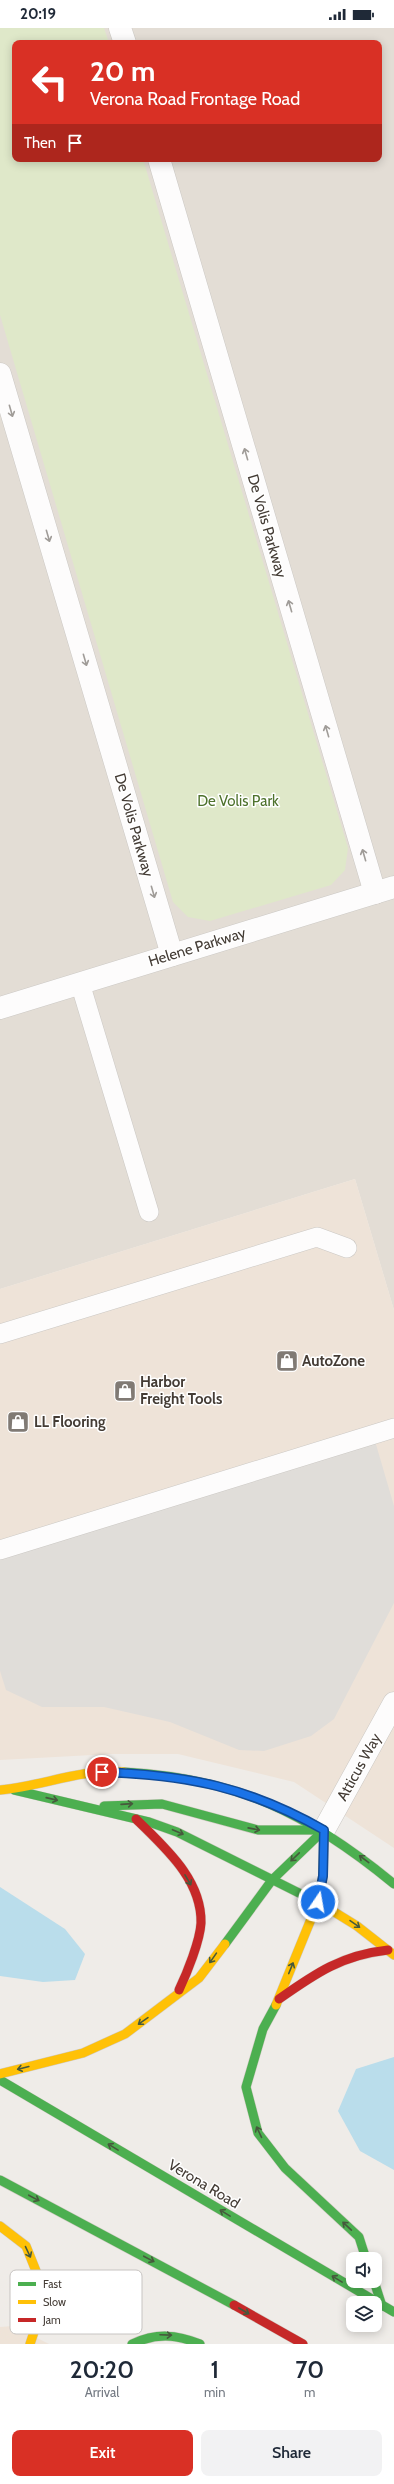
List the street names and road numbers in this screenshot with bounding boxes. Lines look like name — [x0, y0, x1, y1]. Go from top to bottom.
street label: De Volis Parkway — [244, 472, 291, 580]
street label: De Volis Parkway — [111, 771, 158, 879]
street label: Helene Parkway — [146, 924, 248, 970]
street label: Atticus Way — [333, 1730, 385, 1804]
street label: Verona Road — [165, 2156, 243, 2212]

